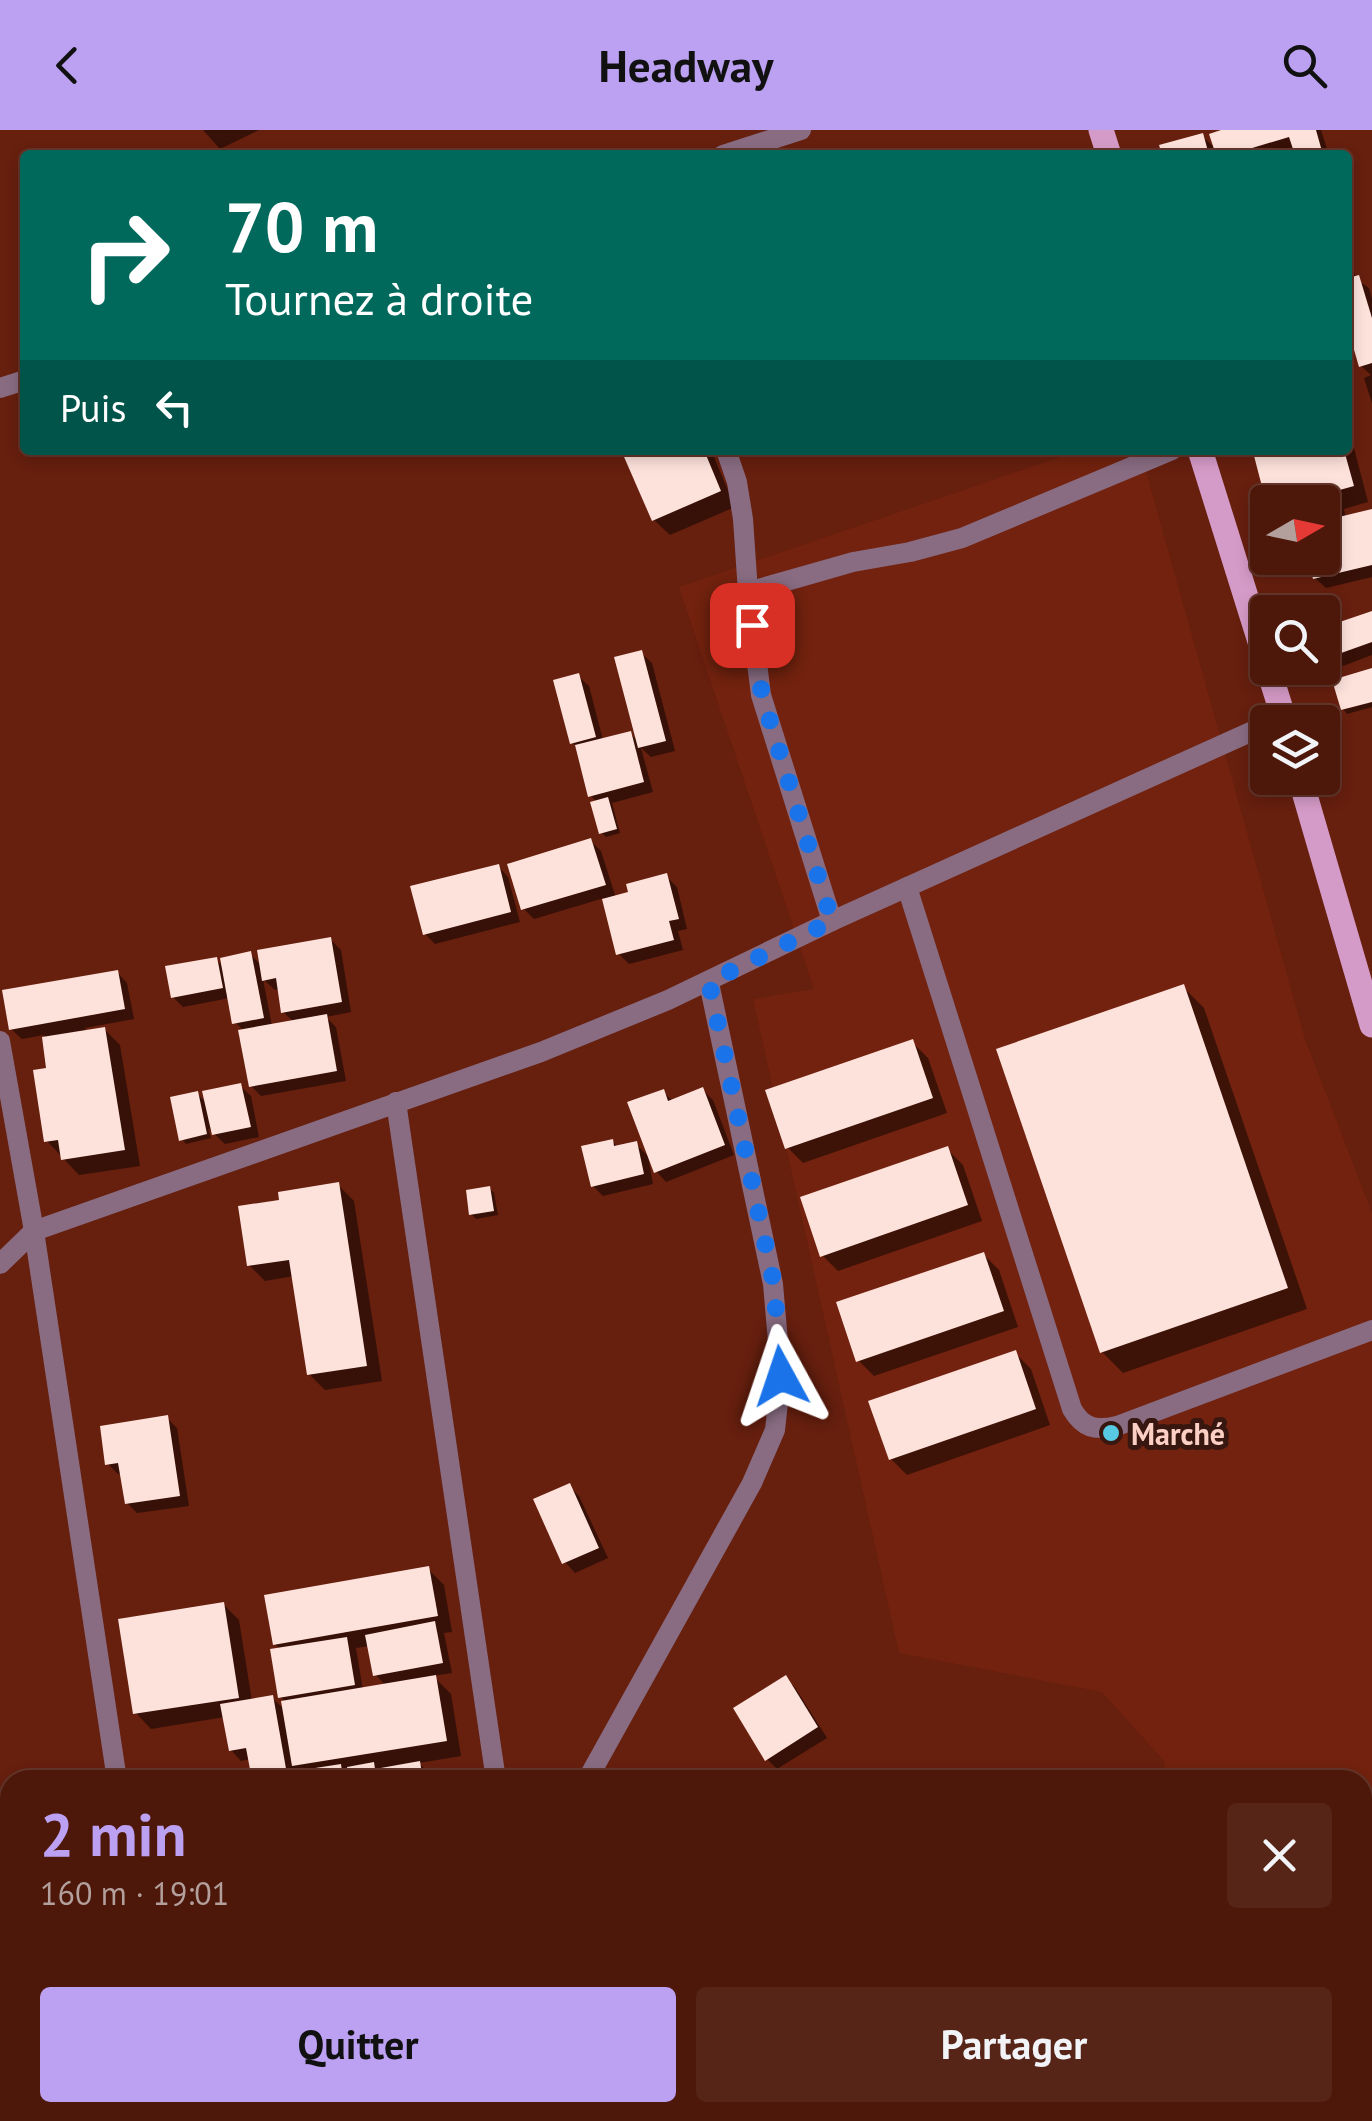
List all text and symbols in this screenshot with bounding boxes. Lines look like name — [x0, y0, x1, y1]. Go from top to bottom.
text: Headway — [598, 36, 774, 94]
icon: back — [40, 38, 95, 93]
icon: search — [1277, 38, 1332, 93]
text: 70 m — [225, 181, 378, 271]
icon: right — [60, 190, 190, 320]
text: Tournez à droite — [225, 269, 533, 327]
icon: left — [147, 380, 202, 435]
text: Puis — [60, 383, 127, 432]
north arrow — [1250, 485, 1340, 575]
map controls — [1250, 485, 1340, 795]
pin — [710, 583, 795, 668]
button: search — [1250, 595, 1340, 685]
icon: arrive — [725, 598, 780, 653]
button: layers — [1250, 705, 1340, 795]
position arrow — [729, 1324, 833, 1428]
place label: Marché — [1131, 1414, 1225, 1453]
marker: Marché — [1100, 1422, 1122, 1444]
text: 2 min — [40, 1795, 186, 1873]
button: close — [1227, 1803, 1332, 1908]
text: 160 m · 19:01 — [40, 1872, 229, 1914]
button: Quitter — [40, 1987, 676, 2102]
button: Partager — [696, 1987, 1332, 2102]

